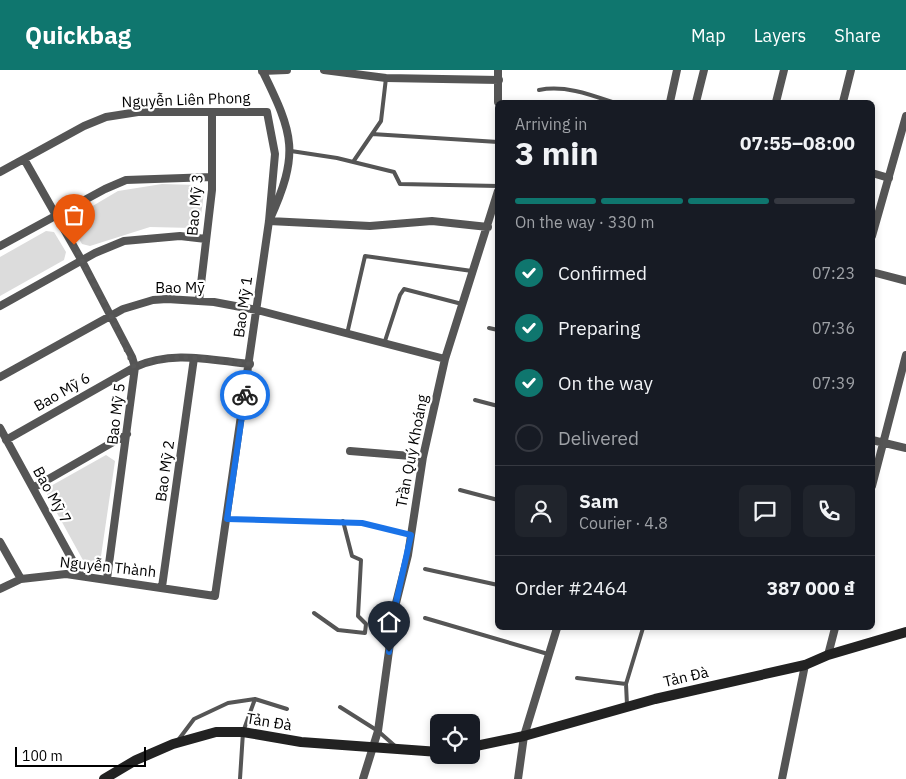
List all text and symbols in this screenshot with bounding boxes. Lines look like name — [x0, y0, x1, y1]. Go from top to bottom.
text: Quickbag — [25, 19, 131, 51]
text: Map — [691, 24, 726, 47]
text: Layers — [754, 24, 806, 47]
text: Share — [834, 24, 881, 47]
street label: Nguyễn Liên Phong — [121, 88, 251, 111]
text: Arriving in — [515, 114, 587, 134]
text: 07:55–08:00 — [740, 131, 855, 155]
text: 3 min — [515, 132, 599, 174]
street label: Bao Mỹ 3 — [182, 173, 207, 237]
pin — [53, 194, 95, 245]
icon: bag — [60, 201, 88, 229]
text: On the way · 330 m — [515, 212, 654, 232]
icon: check — [515, 259, 543, 287]
text: Confirmed — [558, 261, 647, 285]
text: 07:23 — [812, 263, 855, 283]
street label: Bao Mỹ 1 — [229, 275, 256, 339]
street label: Bao Mỹ — [155, 278, 205, 297]
icon: check — [515, 314, 543, 342]
text: Preparing — [558, 316, 640, 340]
text: 07:36 — [812, 318, 855, 338]
street label: Bao Mỹ 6 — [30, 368, 93, 415]
icon: check — [515, 369, 543, 397]
courier — [220, 370, 270, 420]
text: On the way — [558, 371, 653, 395]
text: 07:39 — [812, 373, 855, 393]
icon: bike — [231, 381, 259, 409]
street label: Bao Mỹ 5 — [102, 382, 129, 446]
street label: Trần Quý Khoáng — [391, 393, 432, 509]
text: Delivered — [558, 426, 639, 450]
street label: Bao Mỹ 2 — [151, 439, 178, 503]
street label: Bao Mỹ 7 — [29, 463, 76, 526]
button: person — [515, 485, 567, 537]
button: chat — [739, 485, 791, 537]
button: phone — [803, 485, 855, 537]
text: Sam — [579, 489, 619, 513]
text: Courier · 4.8 — [579, 513, 668, 533]
street label: Nguyễn Thành — [59, 552, 157, 581]
text: Order #2464 — [515, 576, 627, 600]
text: 387 000 ₫ — [767, 576, 855, 600]
pin — [368, 601, 410, 652]
icon: home — [375, 608, 403, 636]
street label: Tản Đà — [661, 662, 710, 691]
street label: Tản Đà — [245, 709, 293, 734]
map controls — [430, 714, 480, 764]
button: locate — [430, 714, 480, 764]
scale bar — [15, 744, 146, 767]
text: 100 m — [22, 747, 63, 765]

